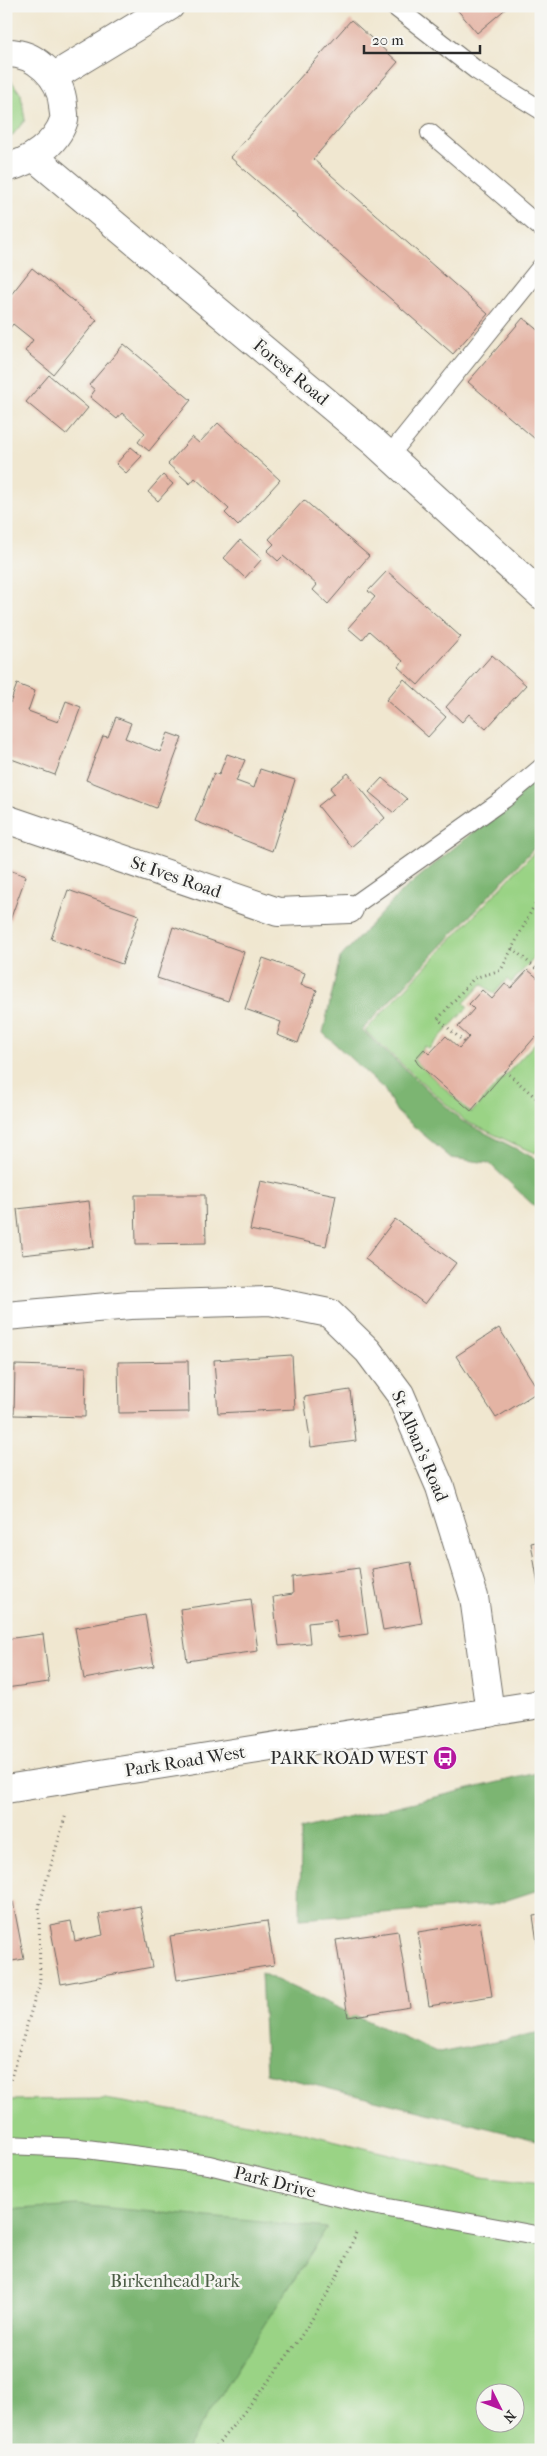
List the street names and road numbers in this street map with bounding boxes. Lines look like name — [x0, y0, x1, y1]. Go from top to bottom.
street label: Forest Road — [249, 335, 333, 410]
street label: St Ives Road — [128, 852, 224, 903]
street label: St Alban's Road — [387, 1388, 452, 1505]
street label: Park Road West — [123, 1741, 248, 1781]
street label: Park Drive — [232, 2162, 318, 2203]

